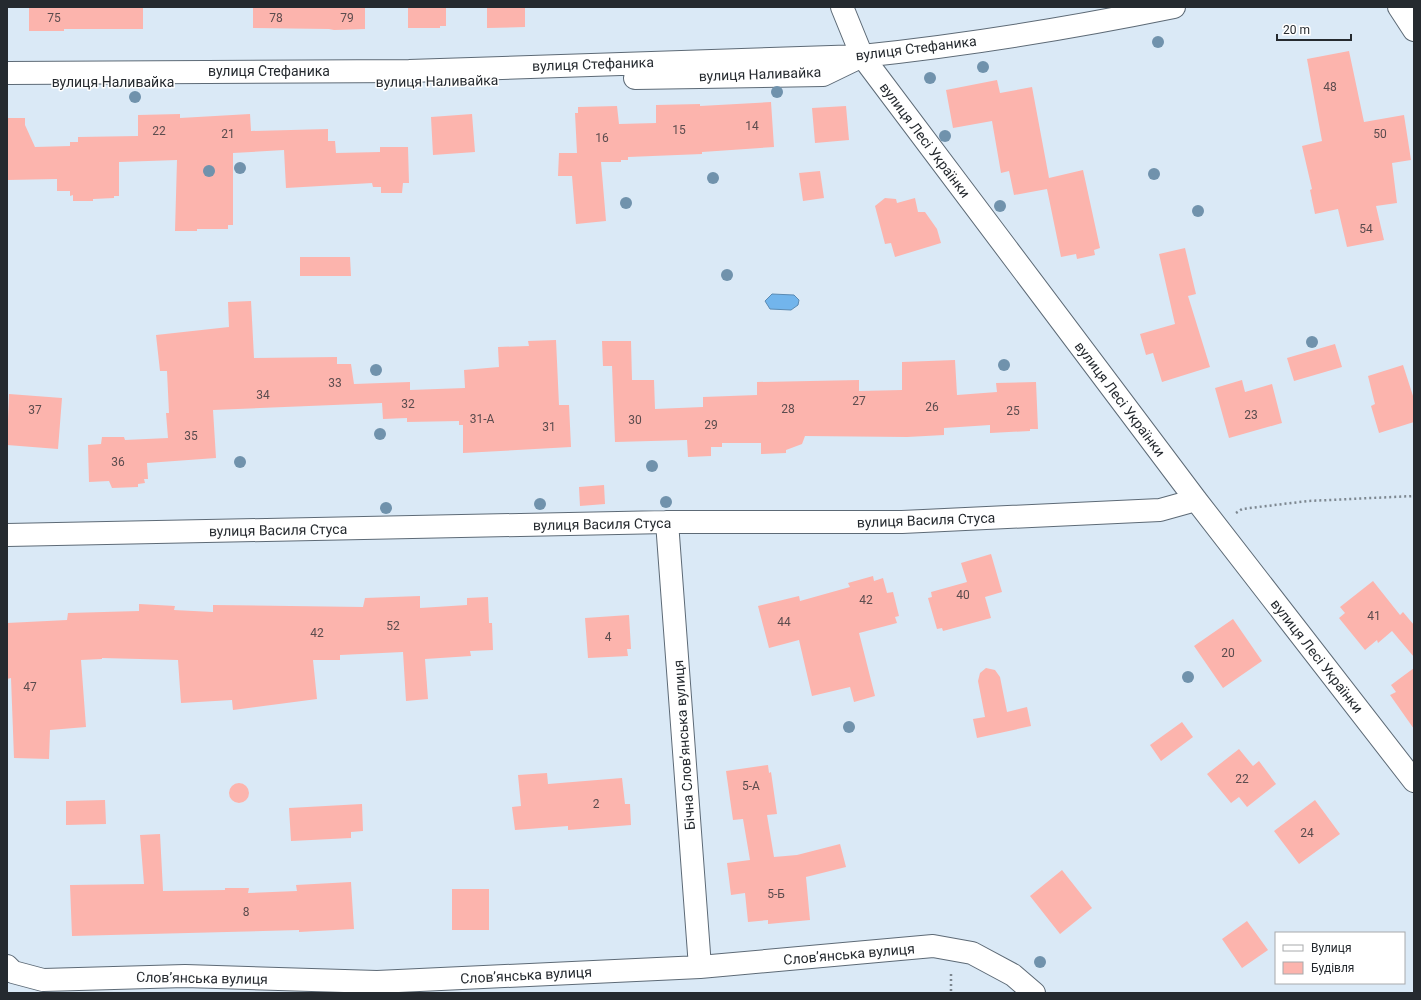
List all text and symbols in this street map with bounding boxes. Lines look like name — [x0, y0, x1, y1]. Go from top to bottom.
house number: 75 — [47, 11, 61, 25]
house number: 78 — [269, 11, 283, 25]
house number: 79 — [340, 11, 354, 25]
scale bar — [1277, 16, 1351, 42]
text: 20 m — [1283, 23, 1310, 37]
street label: вулиця Стефаника — [855, 33, 977, 63]
street label: вулиця Стефаника — [532, 54, 654, 74]
street label: вулиця Стефаника — [208, 63, 330, 79]
street label: вулиця Наливайка — [698, 64, 822, 84]
street label: вулиця Наливайка — [376, 72, 498, 90]
street label: вулиця Наливайка — [52, 74, 174, 90]
street label: вулиця Лесі Українки — [877, 79, 973, 201]
house number: 48 — [1323, 80, 1337, 94]
house number: 14 — [745, 119, 759, 133]
house number: 15 — [672, 123, 686, 137]
house number: 22 — [152, 124, 166, 138]
house number: 21 — [221, 127, 235, 141]
house number: 50 — [1373, 127, 1387, 141]
house number: 16 — [595, 131, 609, 145]
house number: 54 — [1359, 222, 1373, 236]
street label: вулиця Лесі Українки — [1072, 338, 1168, 460]
house number: 33 — [328, 376, 342, 390]
house number: 34 — [256, 388, 270, 402]
house number: 27 — [852, 394, 866, 408]
house number: 32 — [401, 397, 415, 411]
house number: 26 — [925, 400, 939, 414]
house number: 28 — [781, 402, 795, 416]
house number: 37 — [28, 403, 42, 417]
house number: 25 — [1006, 404, 1020, 418]
house number: 23 — [1244, 408, 1258, 422]
house number: 31-А — [470, 412, 494, 426]
house number: 30 — [628, 413, 642, 427]
house number: 29 — [704, 418, 718, 432]
house number: 31 — [542, 420, 556, 434]
house number: 35 — [184, 429, 198, 443]
house number: 36 — [111, 455, 125, 469]
street label: вулиця Василя Стуса — [857, 510, 995, 530]
street label: вулиця Василя Стуса — [533, 515, 671, 533]
street label: вулиця Василя Стуса — [209, 521, 347, 539]
house number: 40 — [956, 588, 970, 602]
house number: 42 — [859, 593, 873, 607]
street label: вулиця Лесі Українки — [1268, 596, 1366, 716]
house number: 41 — [1367, 609, 1381, 623]
house number: 44 — [777, 615, 791, 629]
house number: 52 — [386, 619, 400, 633]
house number: 42 — [310, 626, 324, 640]
house number: 4 — [605, 630, 612, 644]
house number: 20 — [1221, 646, 1235, 660]
street label: Бічна Словʼянська вулиця — [670, 659, 698, 831]
house number: 47 — [23, 680, 37, 694]
house number: 22 — [1235, 772, 1249, 786]
house number: 5-А — [742, 779, 760, 793]
house number: 2 — [593, 797, 600, 811]
house number: 24 — [1300, 826, 1314, 840]
house number: 5-Б — [767, 887, 785, 901]
house number: 8 — [243, 905, 250, 919]
legend — [1275, 932, 1405, 984]
street label: Словʼянська вулиця — [783, 940, 915, 968]
text: Вулиця — [1311, 941, 1352, 955]
text: Будівля — [1311, 961, 1354, 975]
street label: Словʼянська вулиця — [460, 964, 592, 986]
street label: Словʼянська вулиця — [136, 969, 268, 987]

